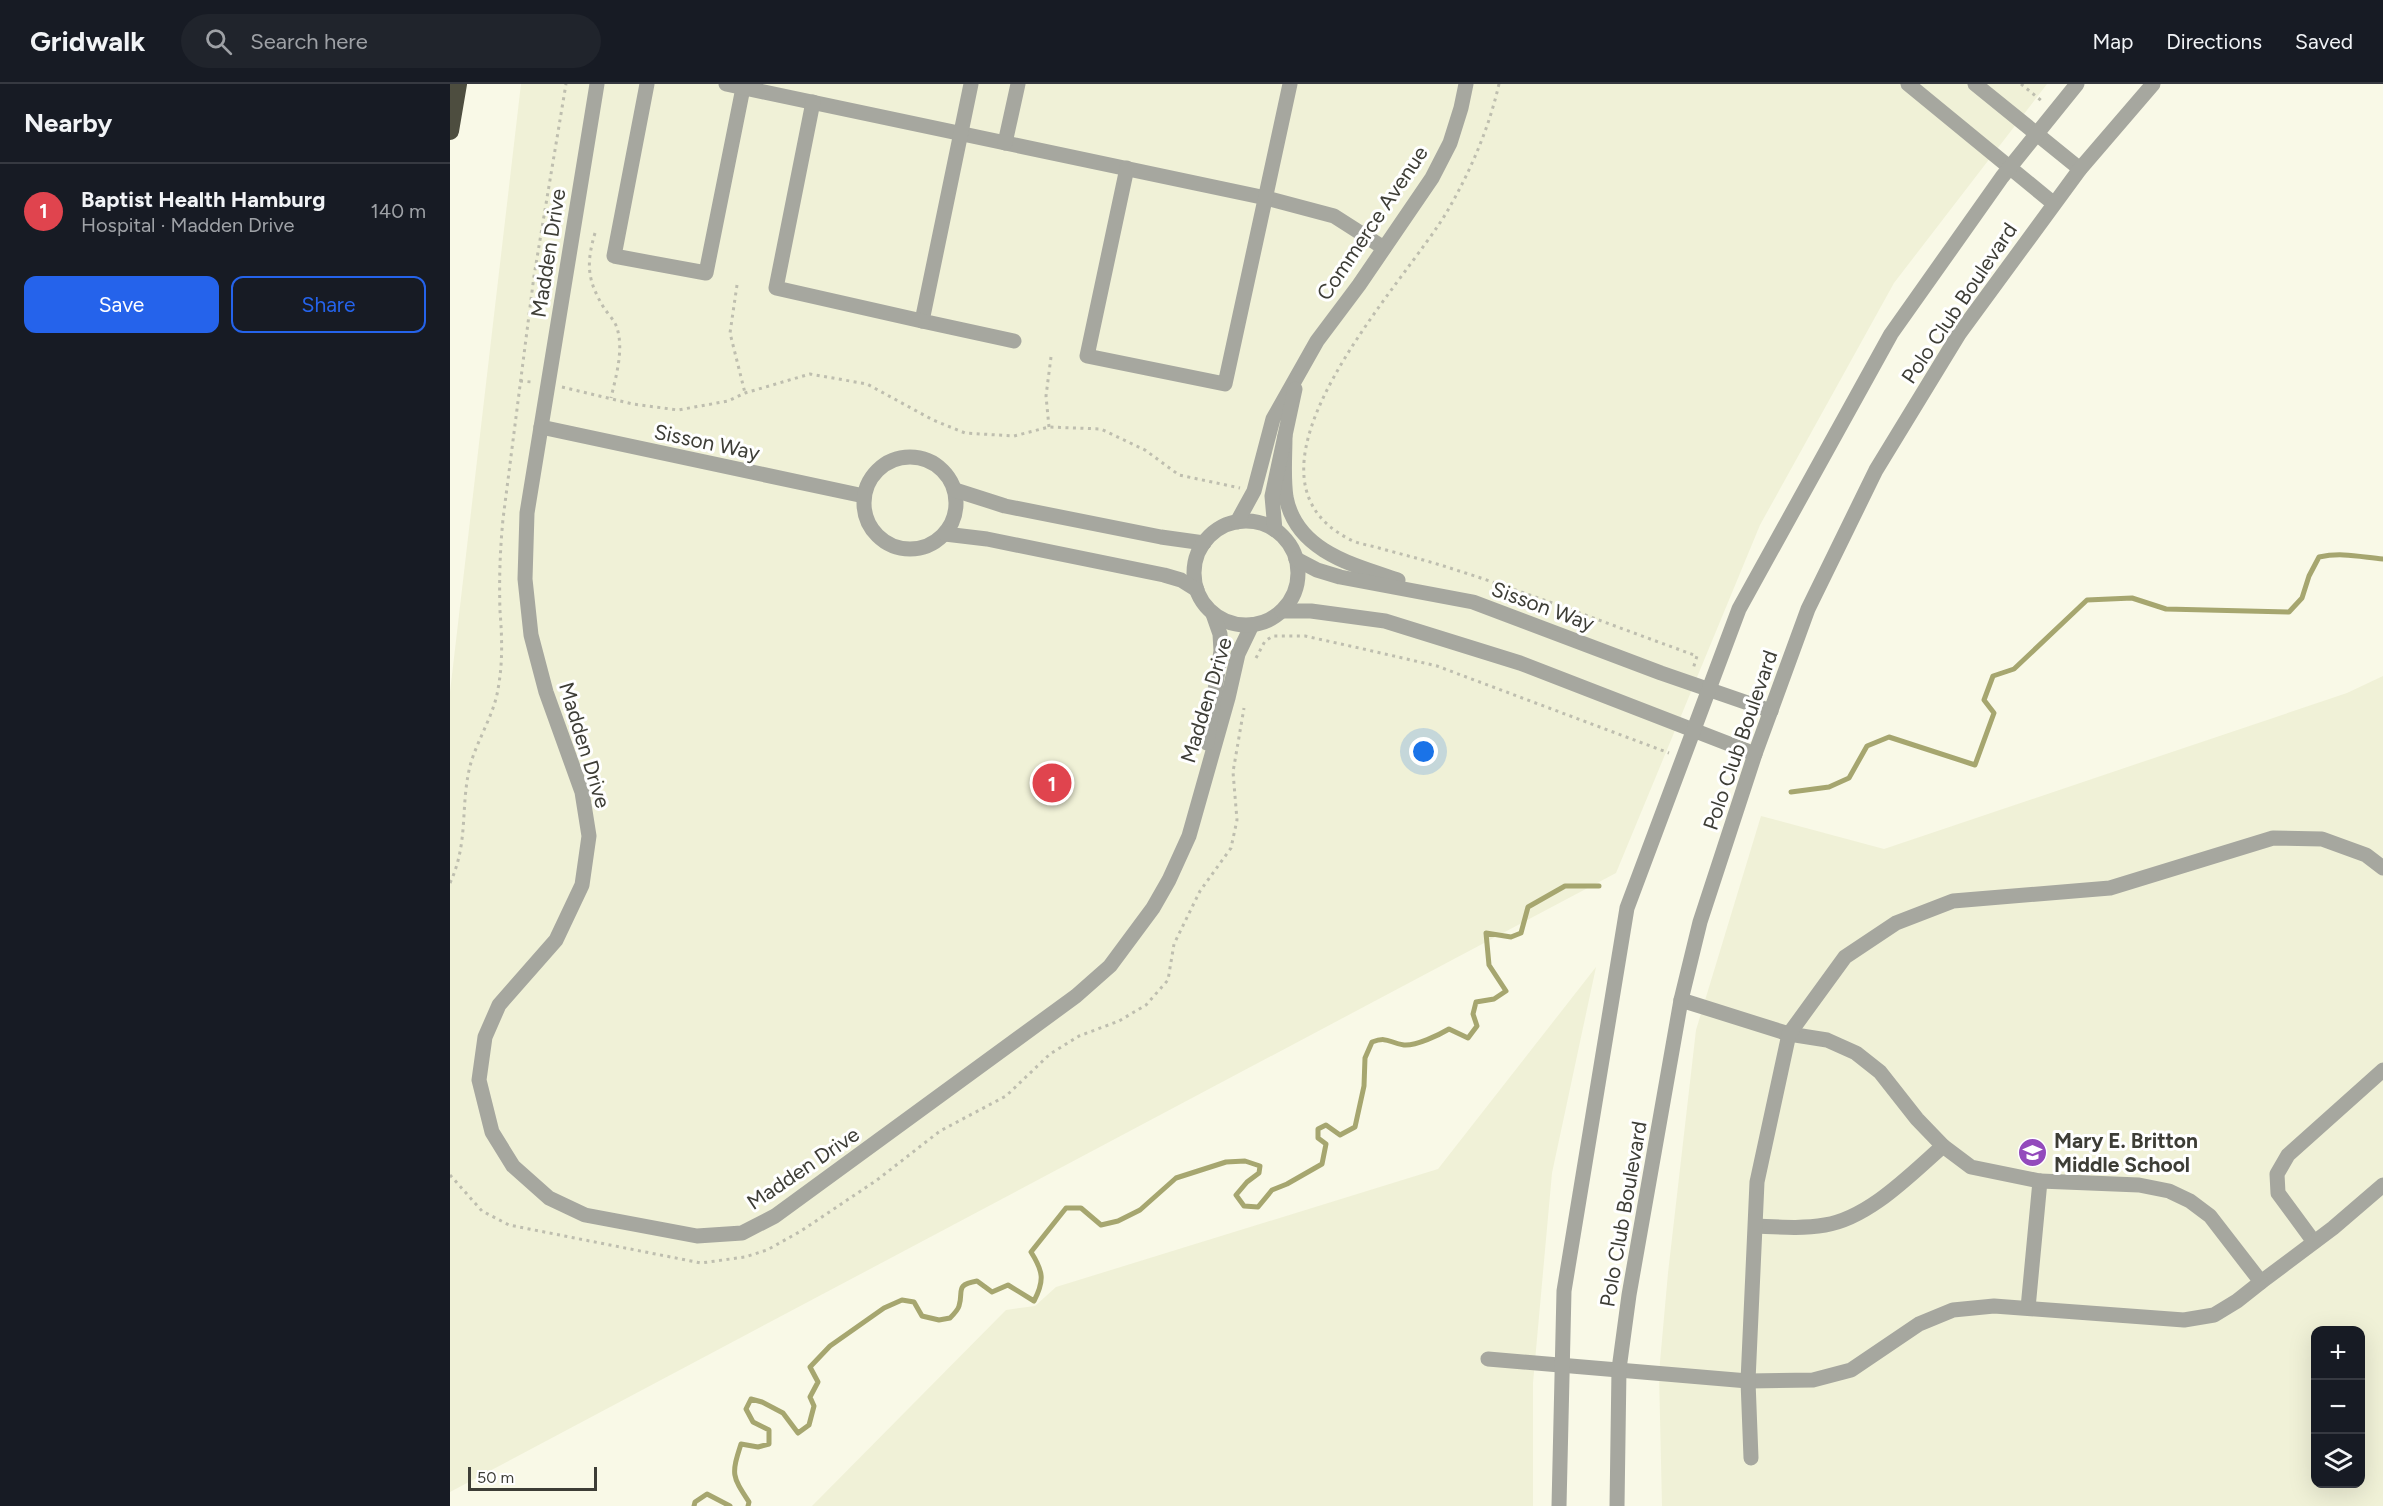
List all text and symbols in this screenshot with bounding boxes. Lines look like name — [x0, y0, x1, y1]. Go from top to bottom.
search box — [181, 14, 601, 68]
text: Gridwalk — [30, 24, 145, 58]
icon: search — [202, 25, 235, 58]
text: Search here — [250, 28, 368, 55]
text: Map — [2092, 29, 2133, 54]
text: Directions — [2166, 29, 2262, 54]
text: Saved — [2295, 29, 2353, 54]
text: Nearby — [24, 107, 112, 139]
street label: Commerce Avenue — [1311, 141, 1433, 305]
text: Baptist Health Hamburg — [81, 186, 325, 213]
street label: Madden Drive — [525, 187, 571, 319]
text: 1 — [39, 199, 48, 223]
text: 140 m — [371, 199, 426, 223]
text: Hospital · Madden Drive — [81, 213, 294, 237]
street label: Polo Club Boulevard — [1896, 218, 2022, 388]
button: Save — [24, 276, 219, 333]
button: Share — [231, 276, 426, 333]
street label: Sisson Way — [652, 419, 762, 465]
street label: Sisson Way — [1488, 576, 1598, 636]
street label: Madden Drive — [1175, 634, 1237, 766]
street label: Polo Club Boulevard — [1698, 647, 1782, 833]
street label: Madden Drive — [554, 679, 616, 811]
your location — [1409, 737, 1438, 766]
pin: 1 — [1032, 760, 1072, 806]
street label: Polo Club Boulevard — [1594, 1119, 1652, 1309]
street label: Madden Drive — [742, 1121, 864, 1215]
place label: Mary E. Britton Middle School — [2054, 1128, 2198, 1177]
school or university icon: Mary E. Britton Middle School — [2017, 1136, 2049, 1168]
map controls — [2311, 1326, 2365, 1488]
button: + — [2311, 1326, 2365, 1380]
button: − — [2311, 1380, 2365, 1434]
button: layers — [2311, 1434, 2365, 1488]
scale bar — [468, 1464, 597, 1492]
text: 50 m — [477, 1468, 514, 1487]

